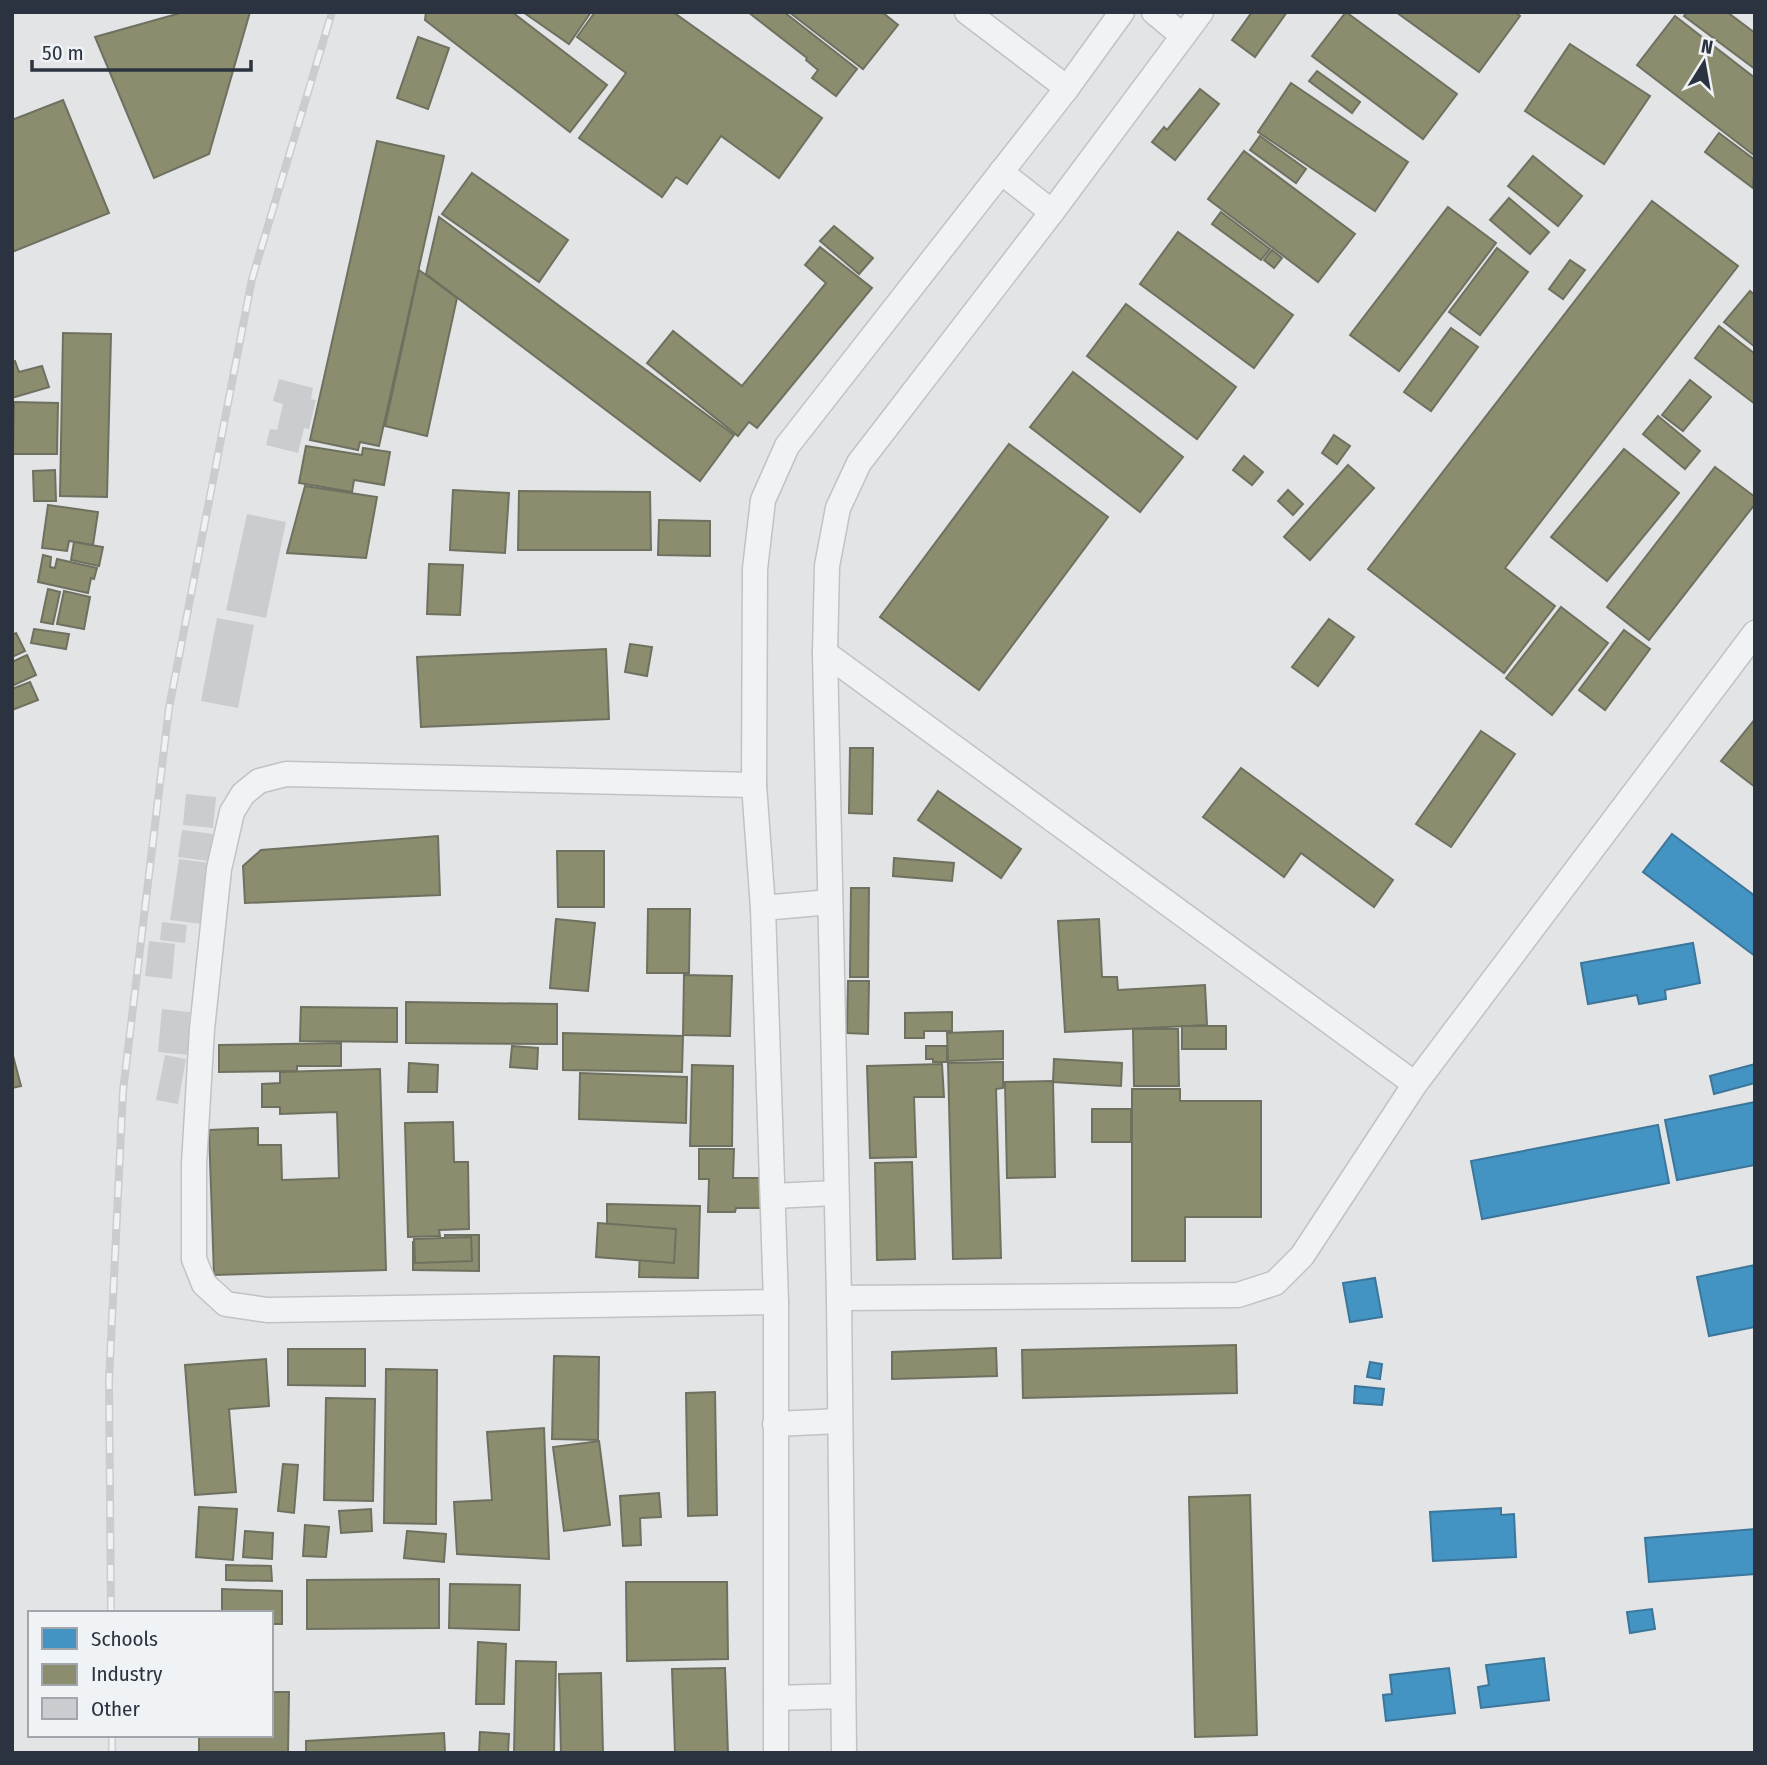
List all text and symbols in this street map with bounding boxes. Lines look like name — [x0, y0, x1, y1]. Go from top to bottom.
scale bar — [32, 28, 250, 72]
north arrow — [1669, 28, 1739, 98]
text: N — [1699, 34, 1715, 59]
text: 50 m — [42, 40, 84, 66]
legend — [28, 1611, 273, 1737]
text: Schools — [91, 1626, 158, 1652]
text: Industry — [91, 1661, 163, 1687]
text: Other — [91, 1696, 140, 1722]

